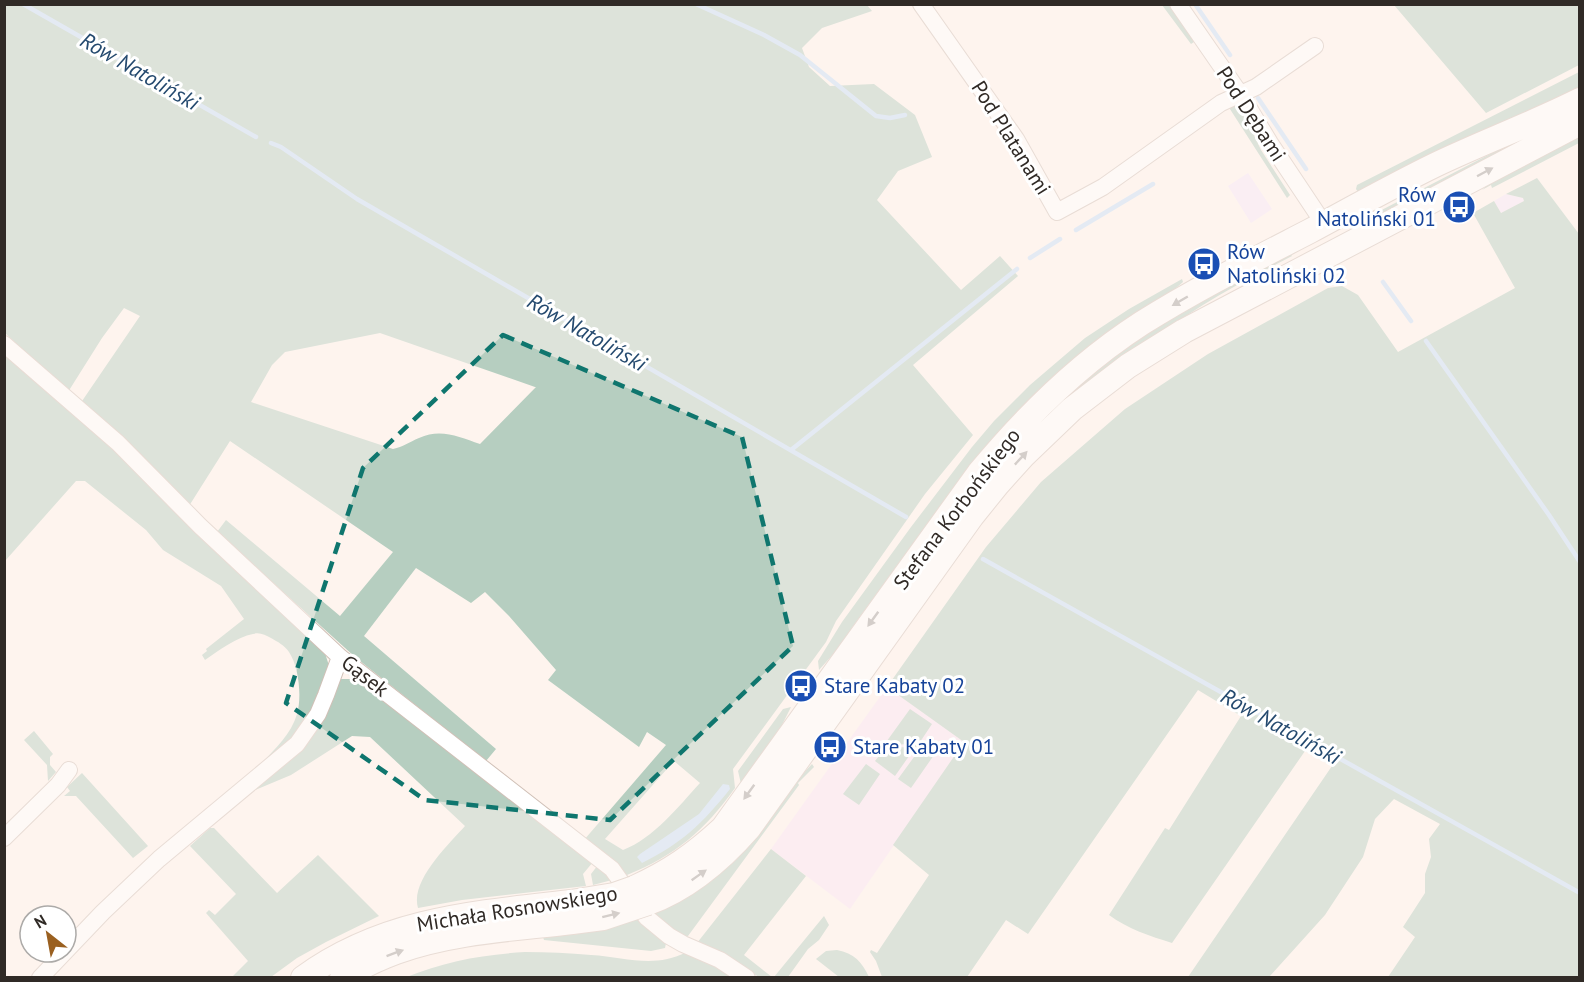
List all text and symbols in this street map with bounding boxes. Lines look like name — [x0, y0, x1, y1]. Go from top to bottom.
water label: Rów Natoliński — [75, 26, 206, 117]
street label: Pod Dębami — [1211, 61, 1292, 166]
street label: Pod Platanami — [966, 76, 1057, 200]
one-way arrow — [1477, 168, 1494, 177]
place label: Rów Natoliński 01 — [1317, 181, 1437, 232]
bus stop icon: Rów Natoliński 01 — [1441, 189, 1477, 225]
place label: Rów Natoliński 02 — [1227, 238, 1346, 289]
bus stop icon: Rów Natoliński 02 — [1186, 246, 1222, 282]
water label: Rów Natoliński — [522, 287, 653, 378]
one-way arrow — [1171, 296, 1188, 306]
street label: Stefana Korbońskiego — [887, 423, 1026, 595]
one-way arrow — [1014, 451, 1028, 465]
one-way arrow — [867, 611, 879, 627]
street label: Gąsek — [336, 649, 394, 703]
bus stop icon: Stare Kabaty 02 — [783, 668, 819, 704]
place label: Stare Kabaty 02 — [824, 672, 965, 699]
water label: Rów Natoliński — [1216, 682, 1347, 771]
bus stop icon: Stare Kabaty 01 — [812, 729, 848, 765]
place label: Stare Kabaty 01 — [853, 733, 994, 760]
one-way arrow — [743, 783, 755, 799]
one-way arrow — [691, 869, 707, 881]
street label: Michała Rosnowskiego — [415, 879, 619, 938]
north arrow — [18, 904, 78, 964]
text: N — [31, 910, 50, 932]
one-way arrow — [602, 910, 620, 920]
one-way arrow — [386, 948, 404, 957]

